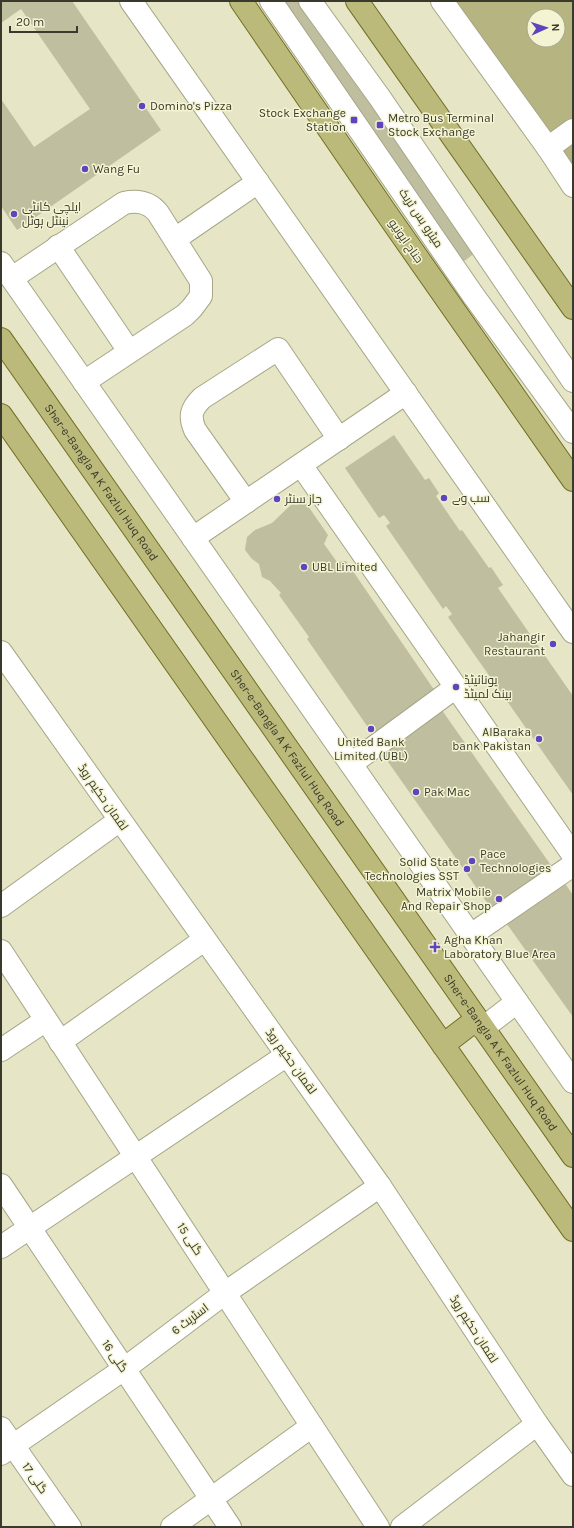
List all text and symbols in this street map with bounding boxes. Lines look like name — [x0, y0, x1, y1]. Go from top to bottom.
scale bar — [10, 8, 77, 34]
north arrow — [526, 8, 566, 48]
text: 20 m — [16, 15, 44, 29]
text: N — [549, 23, 562, 32]
place label: Domino's Pizza — [150, 99, 232, 113]
marker: Domino's Pizza — [137, 101, 147, 111]
place label: Stock Exchange Station — [259, 106, 346, 134]
place label: Metro Bus Terminal Stock Exchange — [388, 111, 494, 139]
marker: Stock Exchange Station — [349, 115, 359, 125]
marker: Metro Bus Terminal Stock Exchange — [375, 120, 385, 130]
place label: Wang Fu — [93, 162, 140, 176]
marker: Wang Fu — [80, 164, 90, 174]
street label: میٹرو بس ٹریک — [396, 186, 446, 250]
place label: ایلچی کانٹی نینٹل ہوٹل — [22, 200, 81, 229]
marker: ایلچی کانٹی نینٹل ہوٹل — [9, 209, 19, 219]
street label: جناح ایونیو — [385, 216, 426, 266]
street label: Sher-e-Bangla A K Fazlul Huq Road — [42, 401, 161, 564]
place label: سب وے — [452, 491, 490, 505]
place label: جاز سنٹر — [284, 492, 322, 506]
marker: سب وے — [439, 493, 449, 503]
marker: جاز سنٹر — [272, 494, 282, 504]
place label: UBL Limited — [312, 560, 378, 574]
marker: UBL Limited — [299, 562, 309, 572]
place label: Jahangir Restaurant — [484, 630, 546, 658]
marker: Jahangir Restaurant — [548, 639, 558, 649]
street label: Sher-e-Bangla A K Fazlul Huq Road — [227, 667, 347, 829]
place label: یونائیٹڈ بینک لمیٹڈ — [464, 673, 512, 701]
marker: یونائیٹڈ بینک لمیٹڈ — [451, 682, 461, 692]
marker: United Bank Limited (UBL) — [366, 724, 376, 734]
place label: AlBaraka bank Pakistan — [452, 725, 531, 753]
marker: AlBaraka bank Pakistan — [534, 734, 544, 744]
place label: United Bank Limited (UBL) — [334, 735, 408, 763]
street label: لقمان حکیم روڈ — [74, 761, 131, 833]
place label: Pak Mac — [424, 785, 470, 799]
marker: Pak Mac — [411, 787, 421, 797]
place label: Pace Technologies — [480, 847, 551, 875]
place label: Solid State Technologies SST — [364, 855, 459, 883]
marker: Pace Technologies — [467, 856, 477, 866]
marker: Solid State Technologies SST — [462, 864, 472, 874]
place label: Matrix Mobile And Repair Shop — [401, 885, 491, 913]
marker: Matrix Mobile And Repair Shop — [494, 894, 504, 904]
place label: Agha Khan Laboratory Blue Area — [444, 933, 556, 961]
marker: Agha Khan Laboratory Blue Area — [429, 941, 441, 953]
street label: Sher-e-Bangla A K Fazlul Huq Road — [441, 971, 560, 1134]
street label: لقمان حکیم روڈ — [262, 1025, 320, 1097]
street label: گلی 15 — [174, 1220, 206, 1258]
street label: لقمان حکیم روڈ — [446, 1293, 501, 1366]
street label: اسٹریٹ 6 — [169, 1300, 211, 1338]
street label: گلی 16 — [99, 1337, 131, 1375]
street label: گلی 17 — [19, 1460, 51, 1496]

